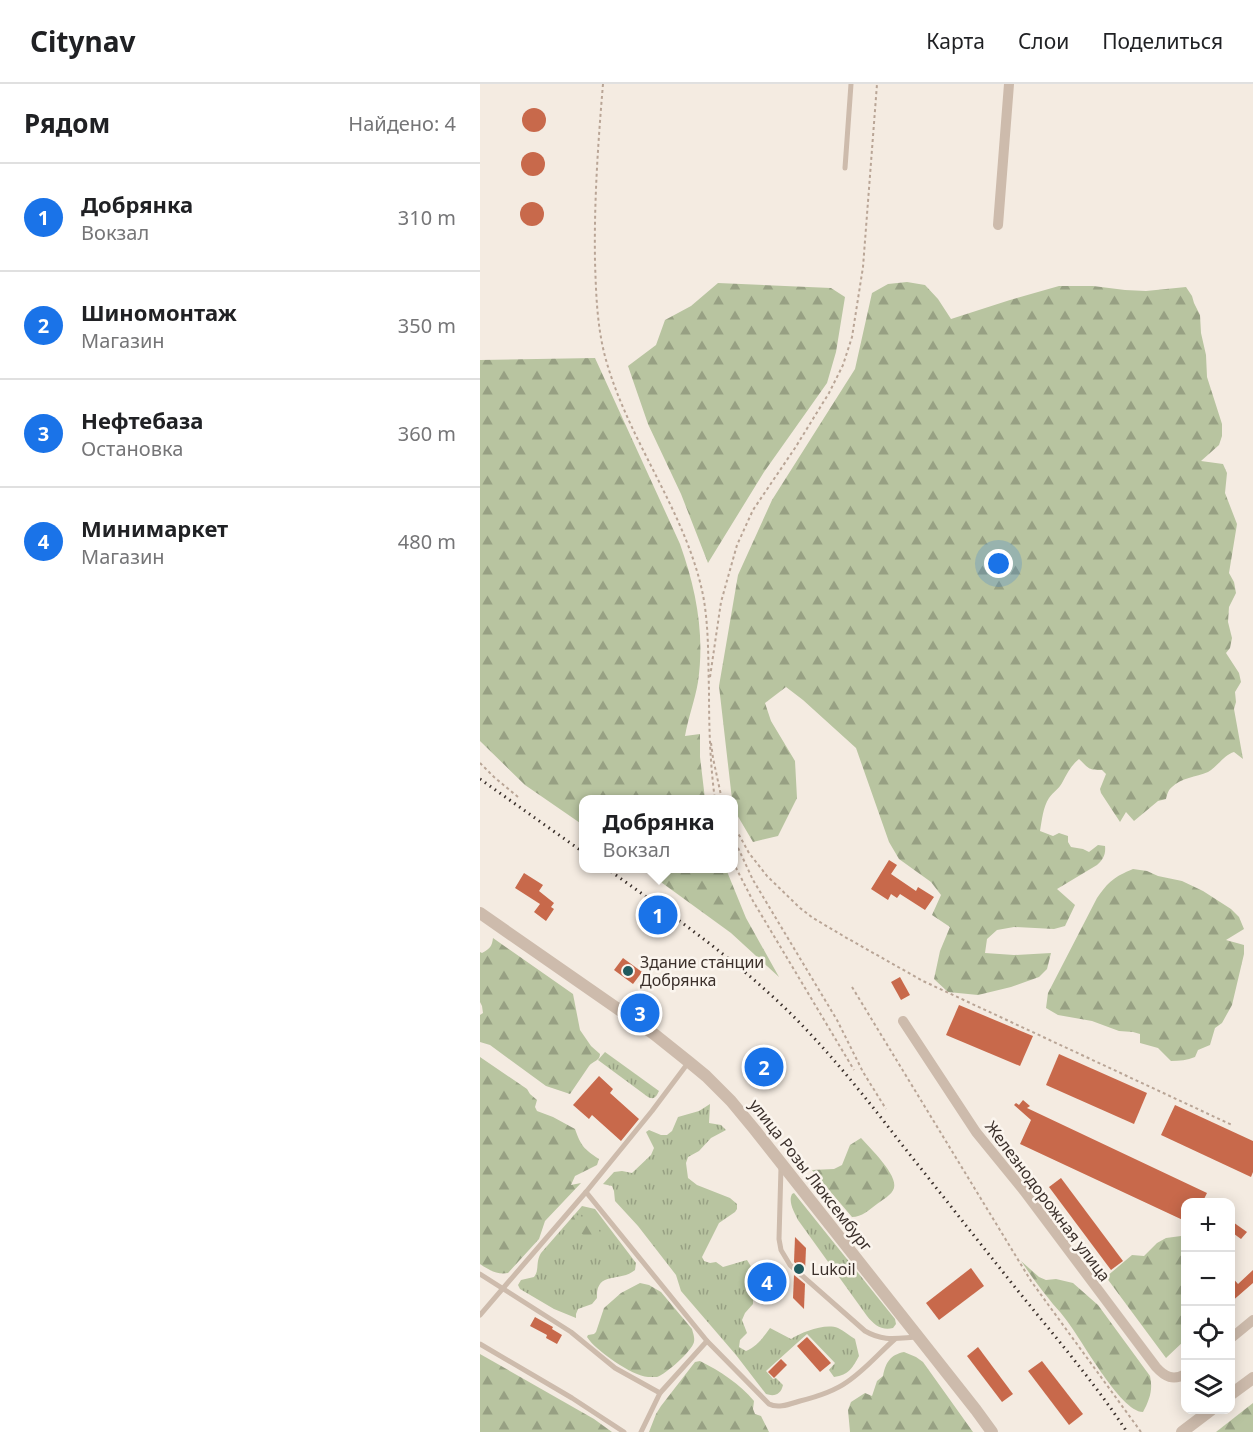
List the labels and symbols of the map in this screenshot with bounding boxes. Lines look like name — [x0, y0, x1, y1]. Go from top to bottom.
your location — [984, 549, 1013, 578]
pin: 1 — [638, 892, 678, 938]
place label: Здание станции Добрянка — [640, 951, 764, 991]
marker: Здание станции Добрянка — [621, 964, 635, 978]
pin: 3 — [620, 990, 660, 1036]
pin: 2 — [744, 1044, 784, 1090]
street label: улица Розы Люксембург — [745, 1094, 877, 1256]
street label: Железнодорожная улица — [980, 1116, 1116, 1286]
place label: Lukoil — [811, 1258, 856, 1280]
pin: 4 — [748, 1260, 786, 1304]
marker: Lukoil — [792, 1262, 806, 1276]

